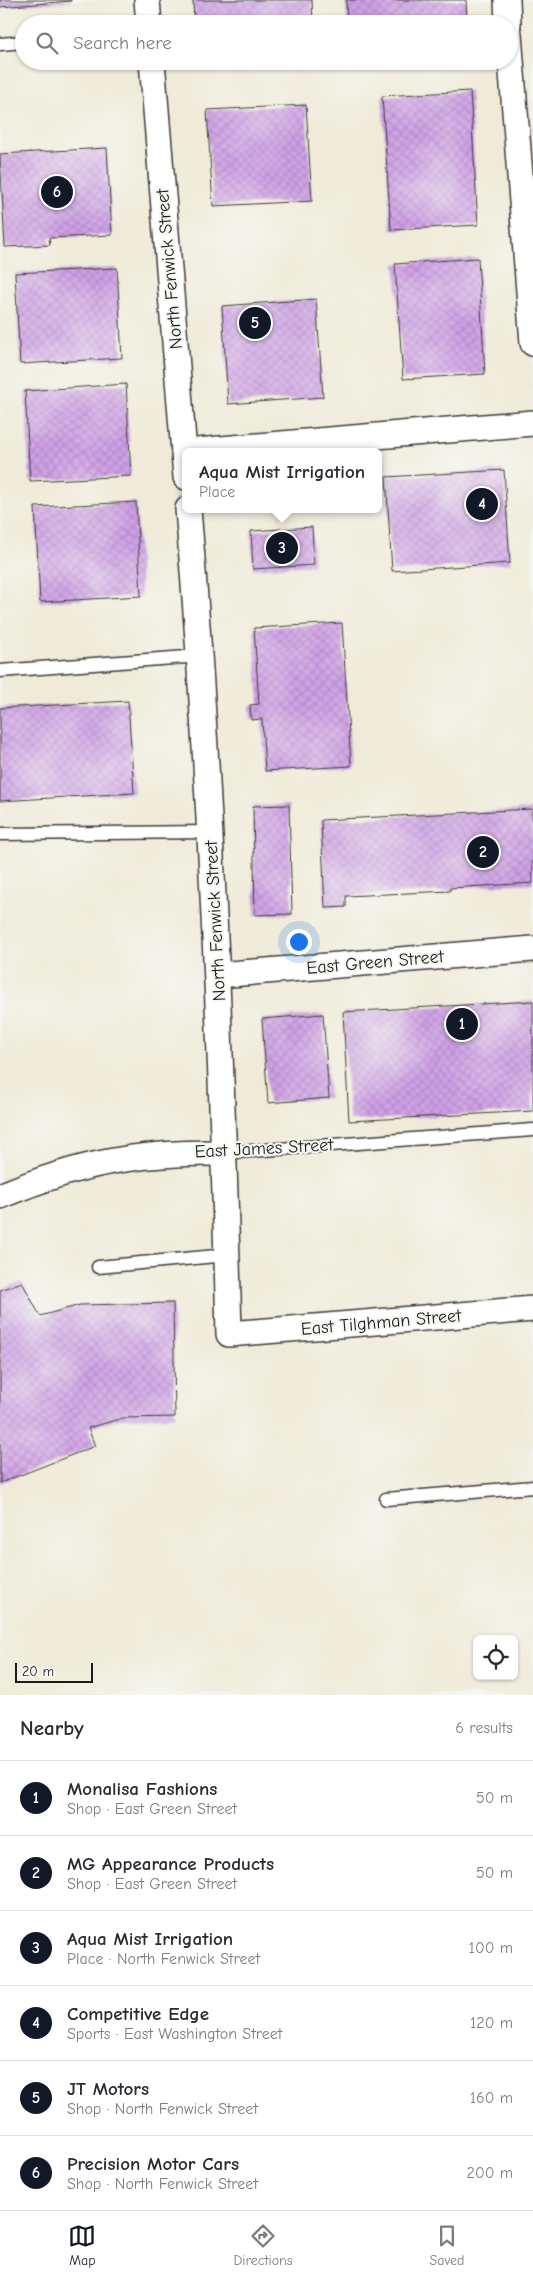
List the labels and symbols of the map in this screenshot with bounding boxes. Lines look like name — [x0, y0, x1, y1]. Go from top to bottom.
pin: 6 — [41, 173, 73, 211]
street label: North Fenwick Street — [152, 187, 187, 350]
pin: 5 — [239, 304, 271, 342]
pin: 4 — [466, 485, 498, 523]
pin: 3 — [266, 529, 298, 567]
pin: 2 — [467, 833, 499, 871]
street label: North Fenwick Street — [201, 839, 230, 1002]
your location — [286, 929, 312, 955]
street label: East Green Street — [306, 946, 445, 979]
pin: 1 — [446, 1005, 478, 1043]
street label: East James Street — [194, 1134, 335, 1163]
street label: East Tilghman Street — [300, 1305, 463, 1340]
scale bar — [15, 1660, 92, 1683]

